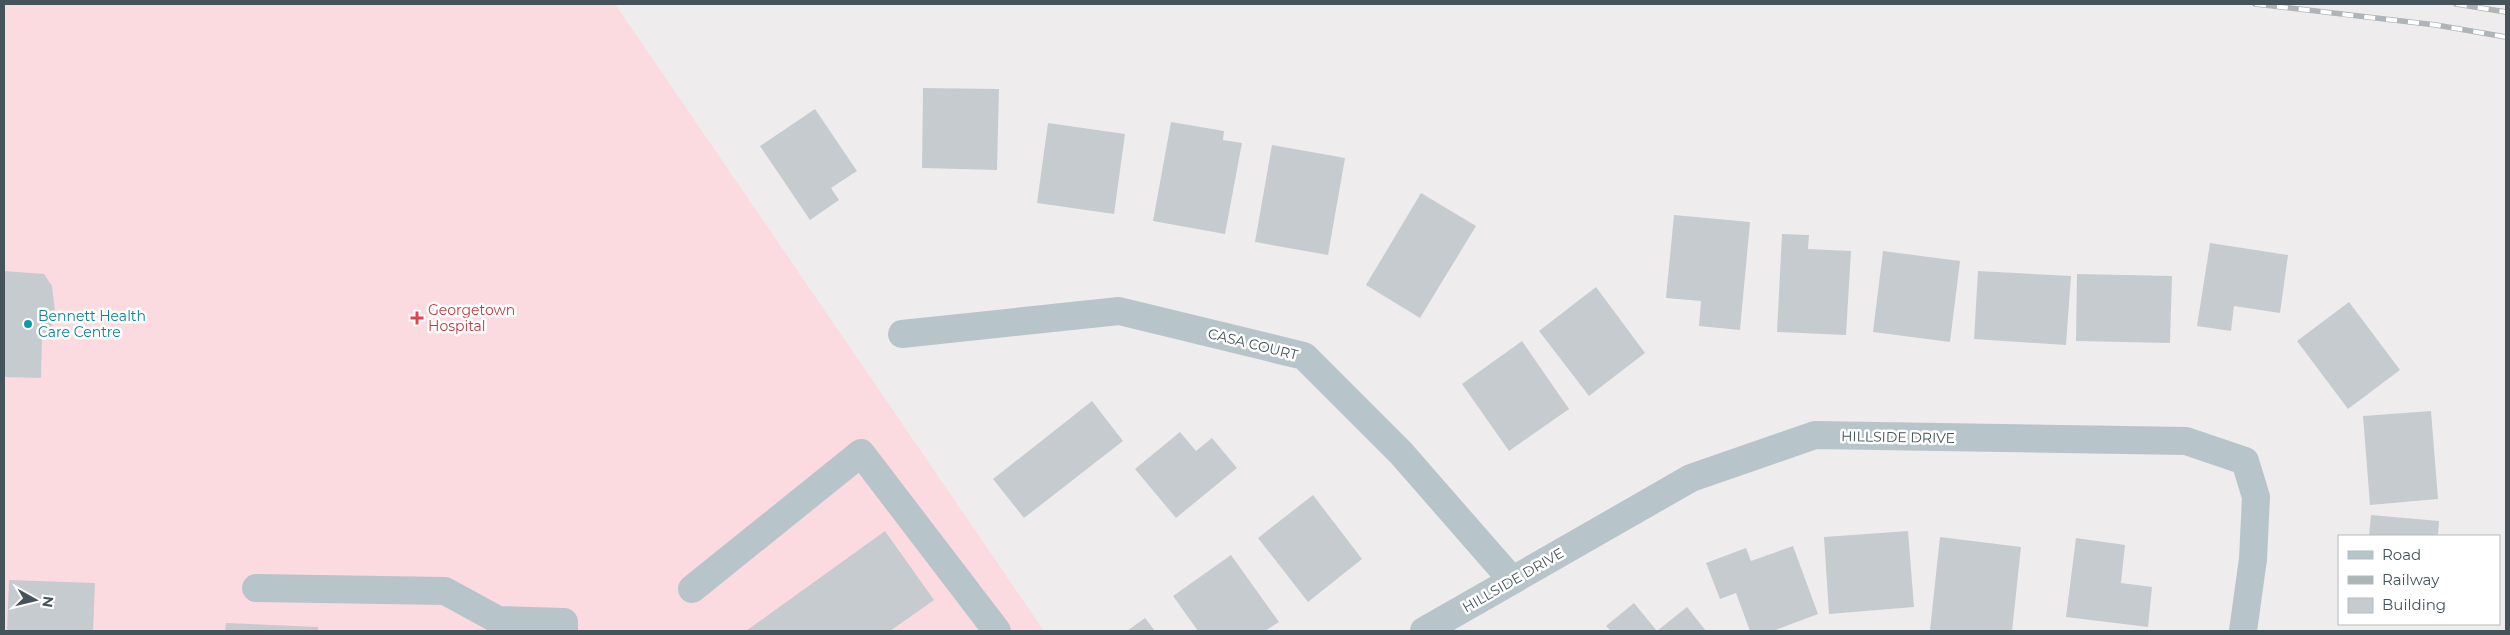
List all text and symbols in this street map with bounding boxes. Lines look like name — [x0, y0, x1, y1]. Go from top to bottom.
place label: Georgetown Hospital — [428, 301, 515, 335]
place label: Bennett Health Care Centre — [38, 307, 146, 341]
marker: Georgetown Hospital — [410, 311, 424, 325]
marker: Bennett Health Care Centre — [22, 318, 34, 330]
street label: CASA COURT — [1206, 324, 1300, 364]
street label: HILLSIDE DRIVE — [1841, 427, 1955, 447]
legend — [2338, 535, 2500, 625]
street label: HILLSIDE DRIVE — [1459, 544, 1567, 616]
text: Road — [2382, 545, 2421, 564]
text: Railway — [2382, 570, 2440, 589]
north arrow — [10, 575, 60, 625]
text: N — [38, 595, 58, 609]
text: Building — [2382, 595, 2446, 614]

